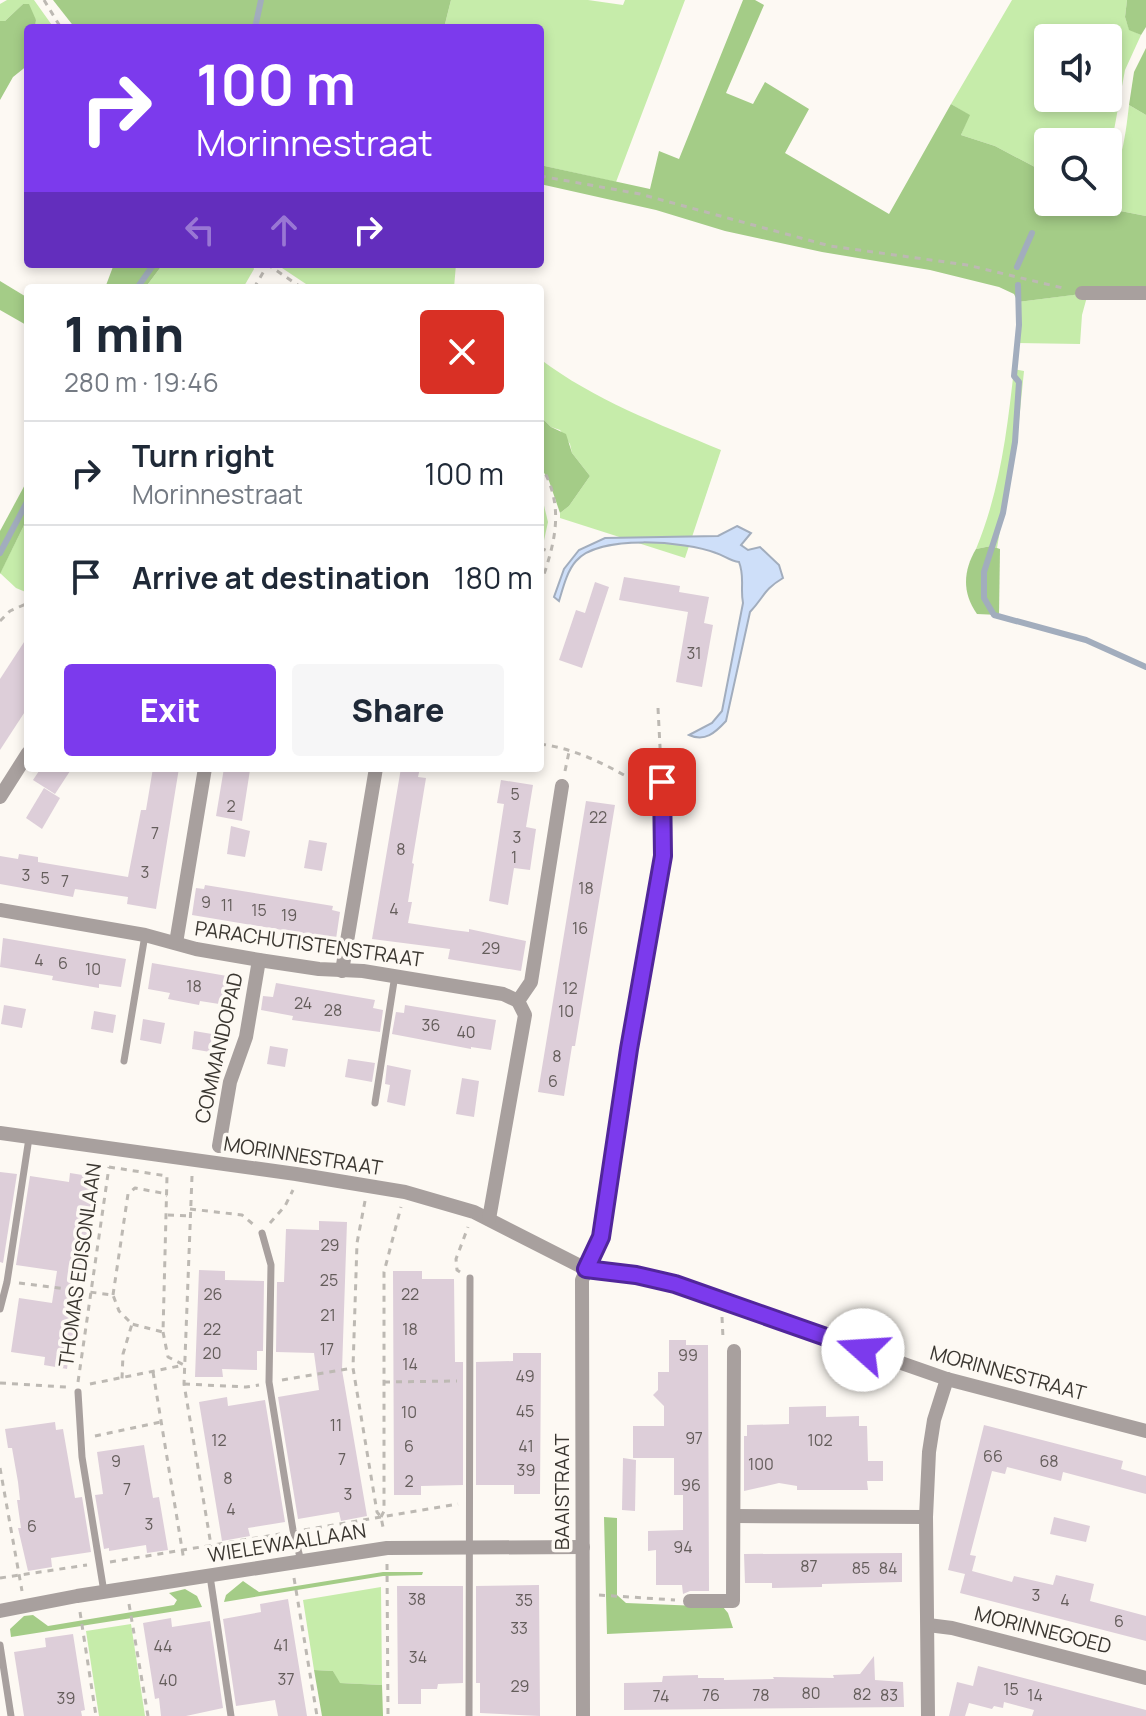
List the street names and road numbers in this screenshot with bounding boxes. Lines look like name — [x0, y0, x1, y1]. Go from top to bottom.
street label: PARACHUTISTENSTRAAT — [193, 914, 425, 973]
street label: COMMANDOPAD — [188, 970, 249, 1126]
street label: MORINNESTRAAT — [222, 1130, 385, 1181]
street label: THOMAS EDISONLAAN — [52, 1161, 107, 1369]
street label: MORINNESTRAAT — [927, 1339, 1089, 1406]
street label: BAAISTRAAT — [548, 1434, 575, 1550]
street label: WIELEWAALLAAN — [206, 1517, 368, 1568]
street label: MORINNEGOED — [972, 1599, 1114, 1660]

